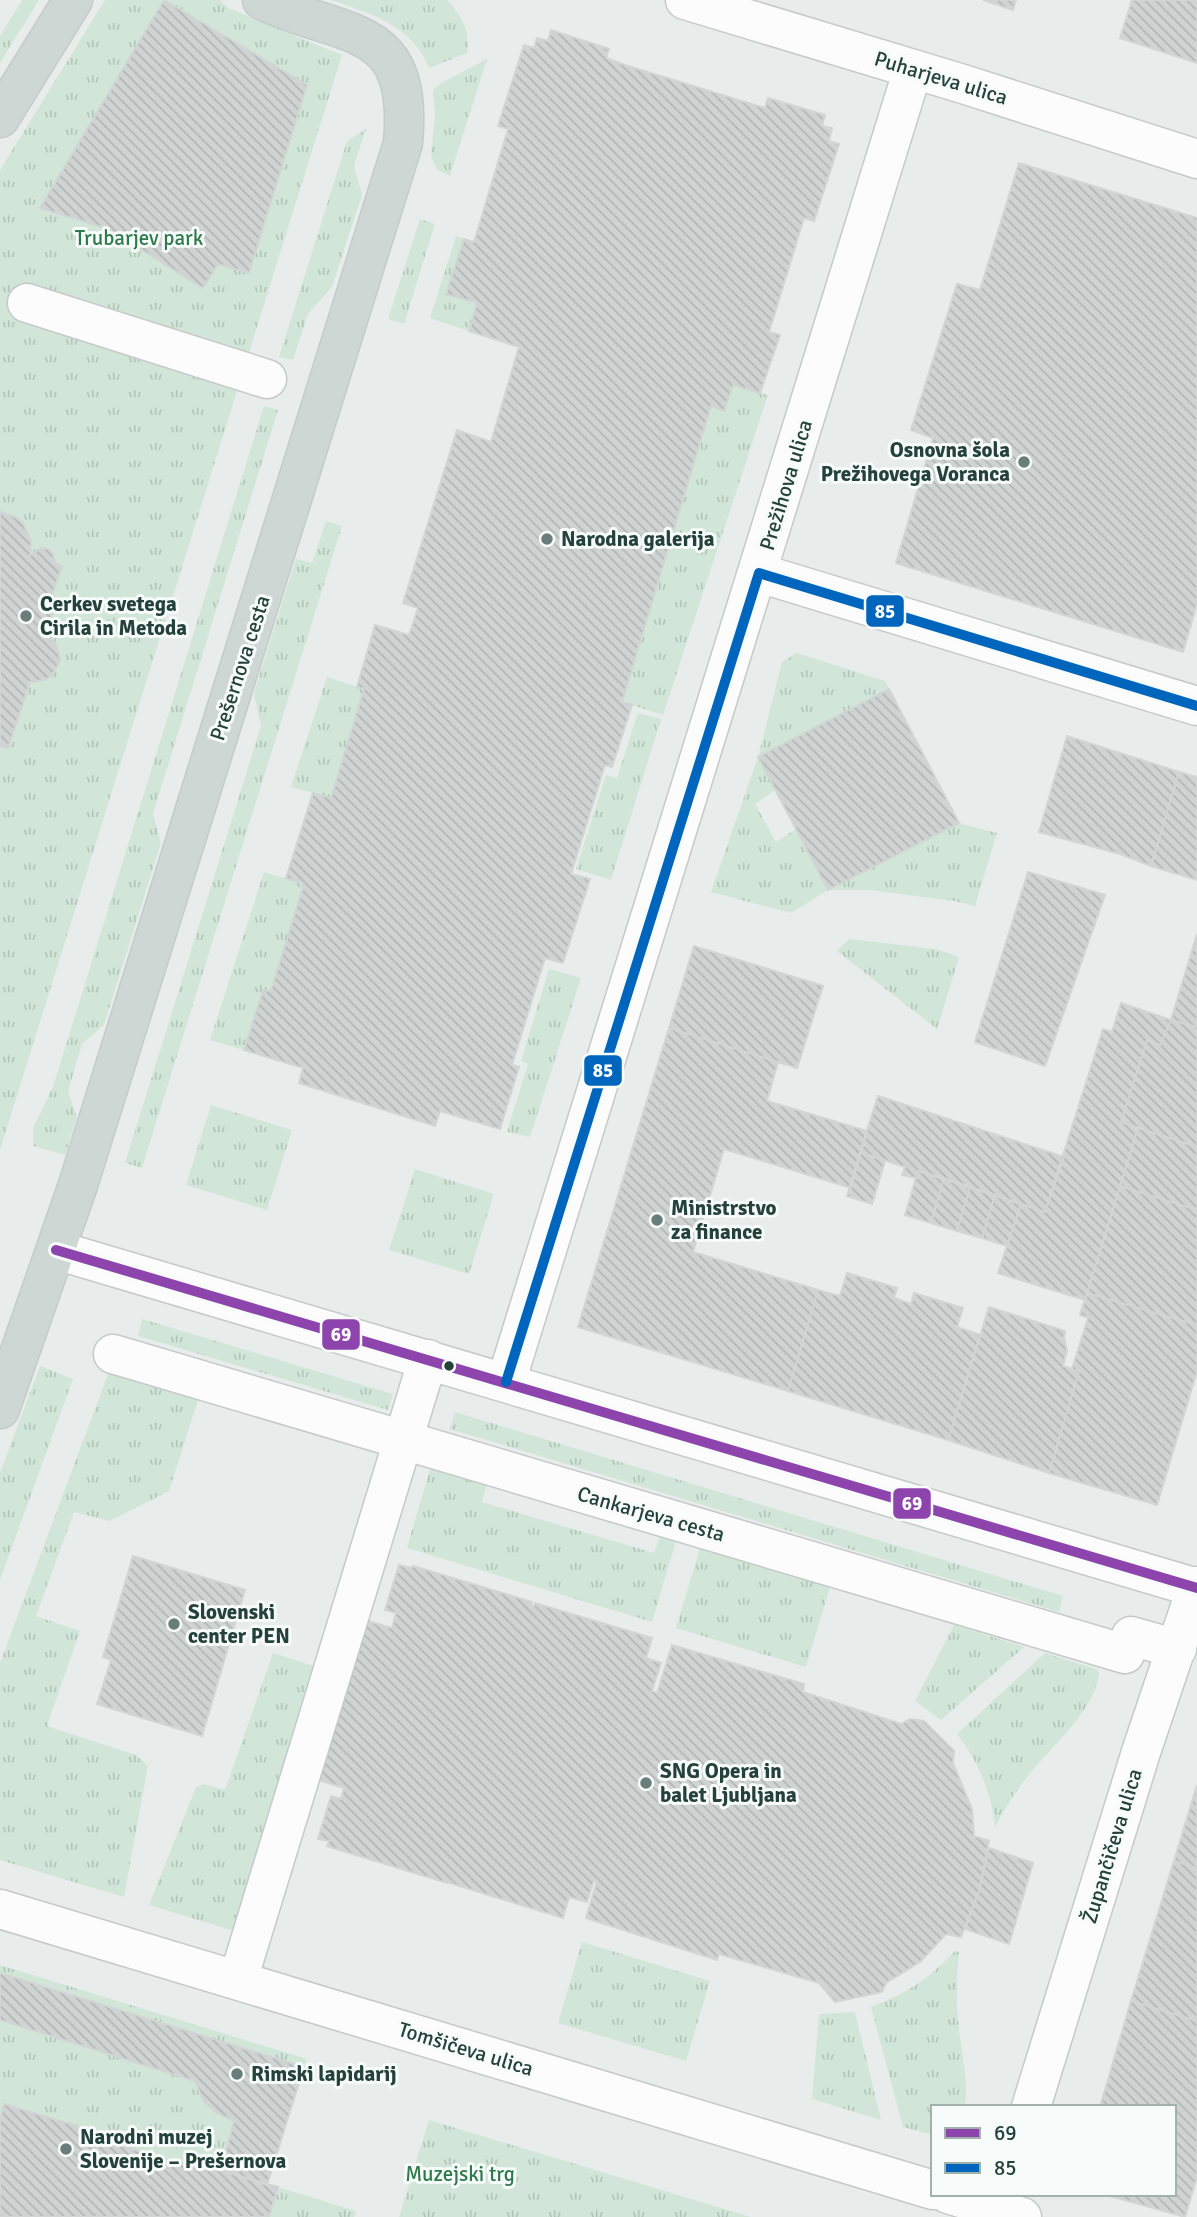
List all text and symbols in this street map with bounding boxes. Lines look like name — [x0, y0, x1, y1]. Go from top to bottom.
street label: Puharjeva ulica — [871, 45, 1011, 111]
park label: Trubarjev park — [75, 225, 204, 251]
street label: Prežihova ulica — [754, 417, 818, 553]
place label: Osnovna šola Prežihovega Voranca — [821, 437, 1010, 487]
marker: Osnovna šola Prežihovega Voranca — [1016, 454, 1032, 470]
place label: Narodna galerija — [561, 526, 715, 552]
marker: Narodna galerija — [539, 531, 555, 547]
place label: Cerkev svetega Cirila in Metoda — [40, 591, 187, 641]
street label: Prešernova cesta — [204, 592, 276, 744]
line badge: 85 — [865, 594, 905, 628]
text: 85 — [875, 600, 895, 624]
marker: Cerkev svetega Cirila in Metoda — [18, 608, 34, 624]
line badge: 85 — [583, 1054, 623, 1087]
text: 85 — [593, 1059, 613, 1083]
place label: Ministrstvo za finance — [671, 1195, 777, 1245]
marker: Ministrstvo za finance — [649, 1212, 665, 1228]
line badge: 69 — [321, 1318, 361, 1351]
text: 69 — [331, 1323, 351, 1347]
unlabelled marker — [442, 1359, 456, 1373]
street label: Cankarjeva cesta — [574, 1481, 728, 1547]
line badge: 69 — [892, 1487, 932, 1520]
text: 69 — [902, 1492, 922, 1516]
place label: Slovenski center PEN — [188, 1599, 290, 1649]
marker: Slovenski center PEN — [166, 1616, 182, 1632]
place label: SNG Opera in balet Ljubljana — [660, 1758, 797, 1808]
street label: Župančičeva ulica — [1076, 1766, 1148, 1926]
marker: SNG Opera in balet Ljubljana — [638, 1775, 654, 1791]
street label: Tomšičeva ulica — [395, 2016, 537, 2082]
place label: Rimski lapidarij — [251, 2061, 397, 2087]
marker: Rimski lapidarij — [229, 2066, 245, 2082]
legend — [931, 2105, 1176, 2196]
text: 69 — [994, 2120, 1017, 2146]
place label: Narodni muzej Slovenije – Prešernova — [80, 2124, 287, 2174]
marker: Narodni muzej Slovenije – Prešernova — [58, 2141, 74, 2157]
text: 85 — [994, 2155, 1017, 2181]
park label: Muzejski trg — [405, 2161, 515, 2187]

